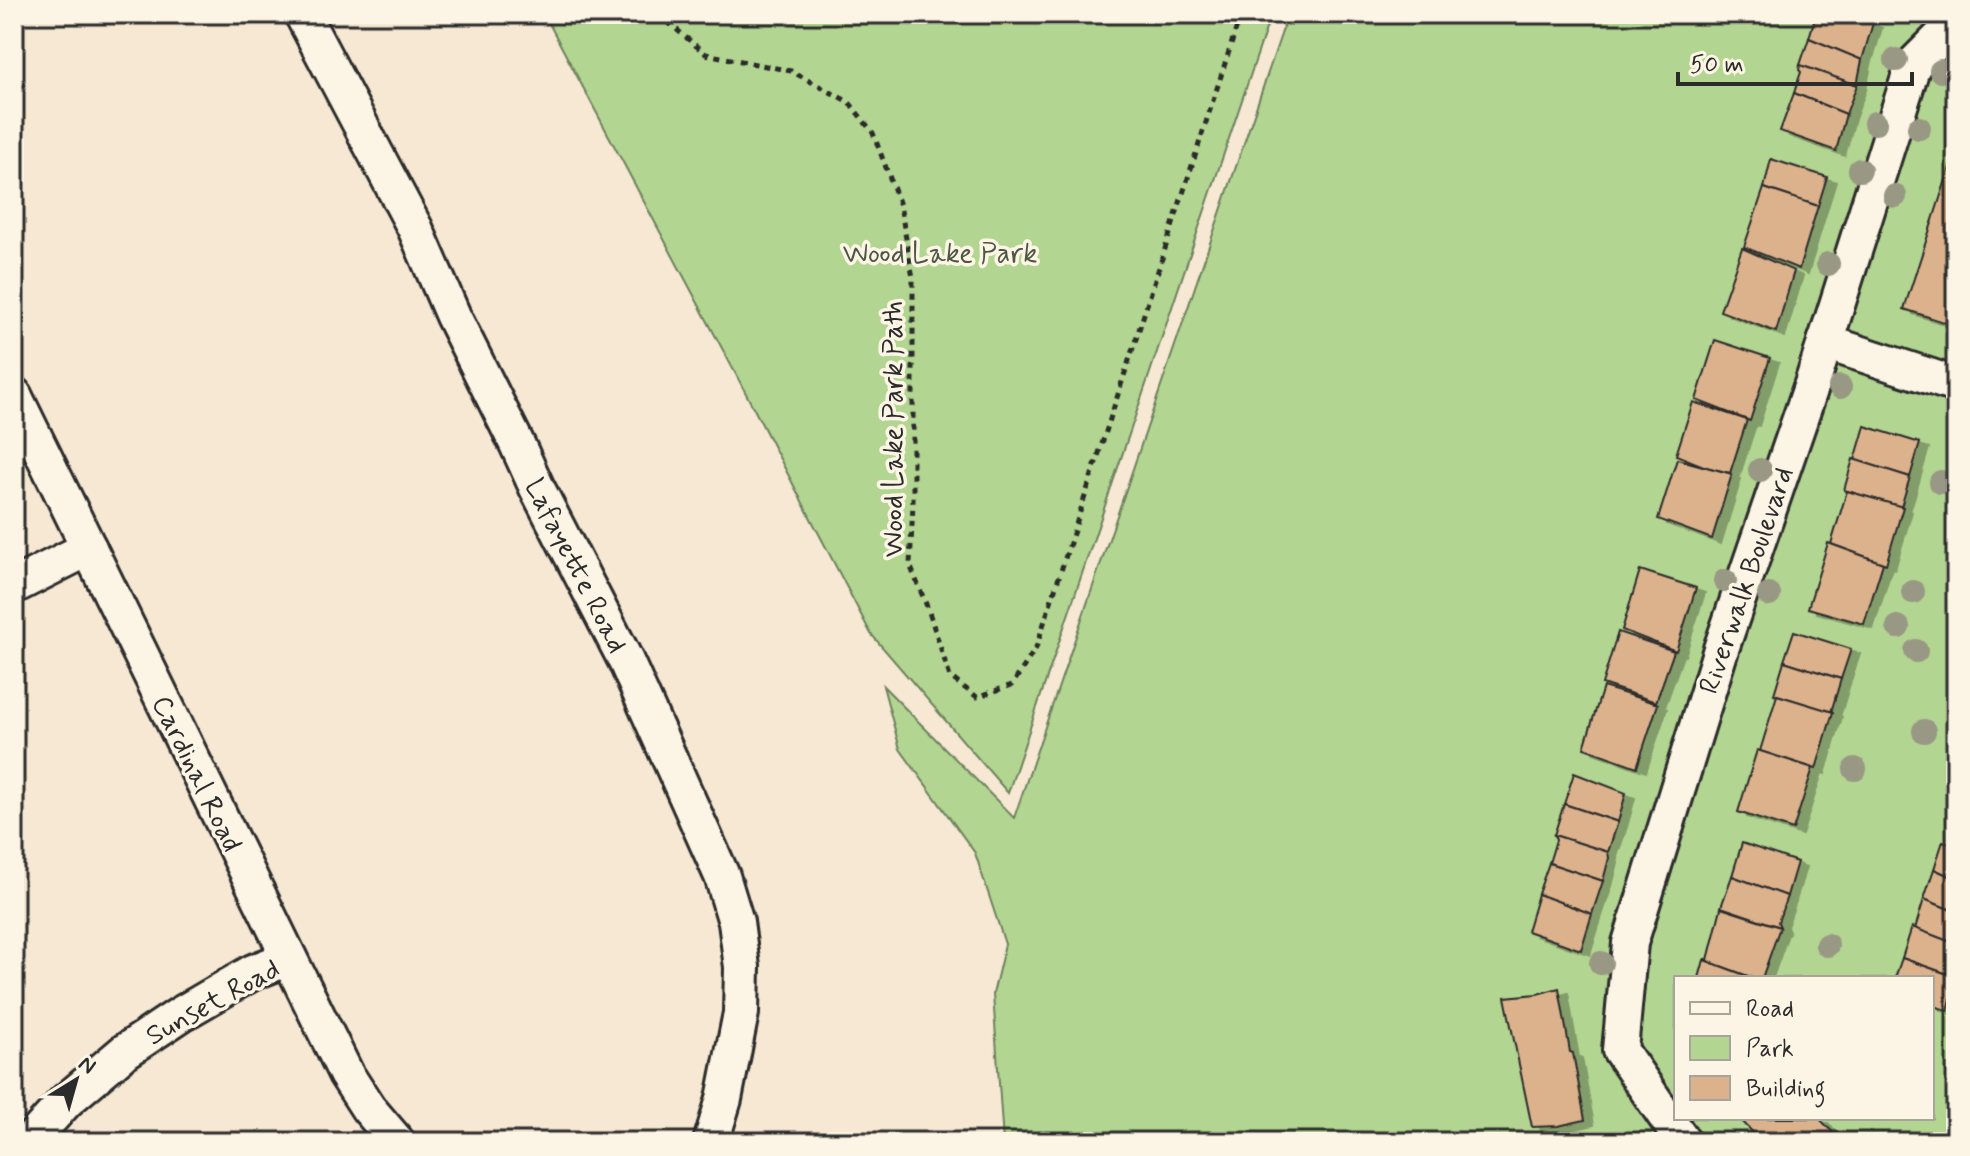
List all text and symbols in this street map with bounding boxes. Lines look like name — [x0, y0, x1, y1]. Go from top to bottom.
scale bar — [1678, 36, 1912, 86]
text: 50 m — [1690, 50, 1744, 81]
park label: Wood Lake Park — [843, 236, 1037, 273]
street label: Wood Lake Park Path — [876, 301, 913, 557]
street label: Riverwalk Boulevard — [1691, 462, 1804, 699]
street label: Lafayette Road — [515, 472, 635, 660]
street label: Cardinal Road — [142, 690, 250, 858]
street label: Sunset Road — [140, 951, 287, 1055]
legend — [1674, 976, 1934, 1120]
text: Road — [1746, 994, 1794, 1025]
text: Park — [1746, 1034, 1794, 1065]
north arrow — [36, 1040, 116, 1120]
text: N — [73, 1050, 101, 1081]
text: Building — [1746, 1074, 1826, 1108]

